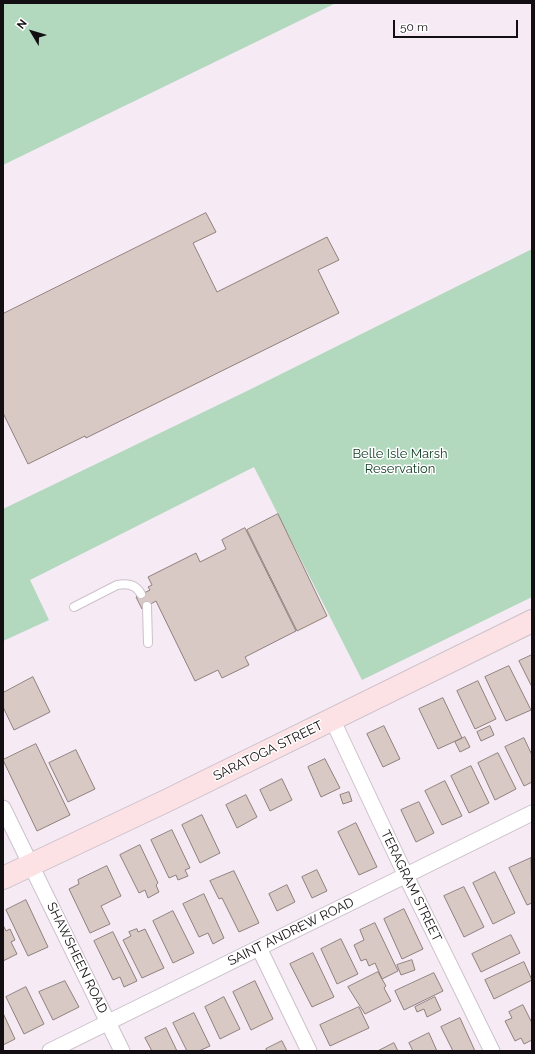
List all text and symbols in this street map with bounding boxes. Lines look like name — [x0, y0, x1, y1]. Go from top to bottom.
north arrow — [12, 12, 52, 52]
scale bar — [395, 12, 520, 38]
text: N — [14, 17, 30, 32]
text: 50 m — [400, 20, 428, 34]
park label: Belle Isle Marsh Reservation — [352, 446, 448, 477]
street label: SARATOGA STREET — [211, 718, 325, 784]
street label: TERAGRAM STREET — [377, 828, 445, 944]
street label: SAINT ANDREW ROAD — [225, 895, 357, 969]
street label: SHAWSHEEN ROAD — [43, 900, 111, 1016]

